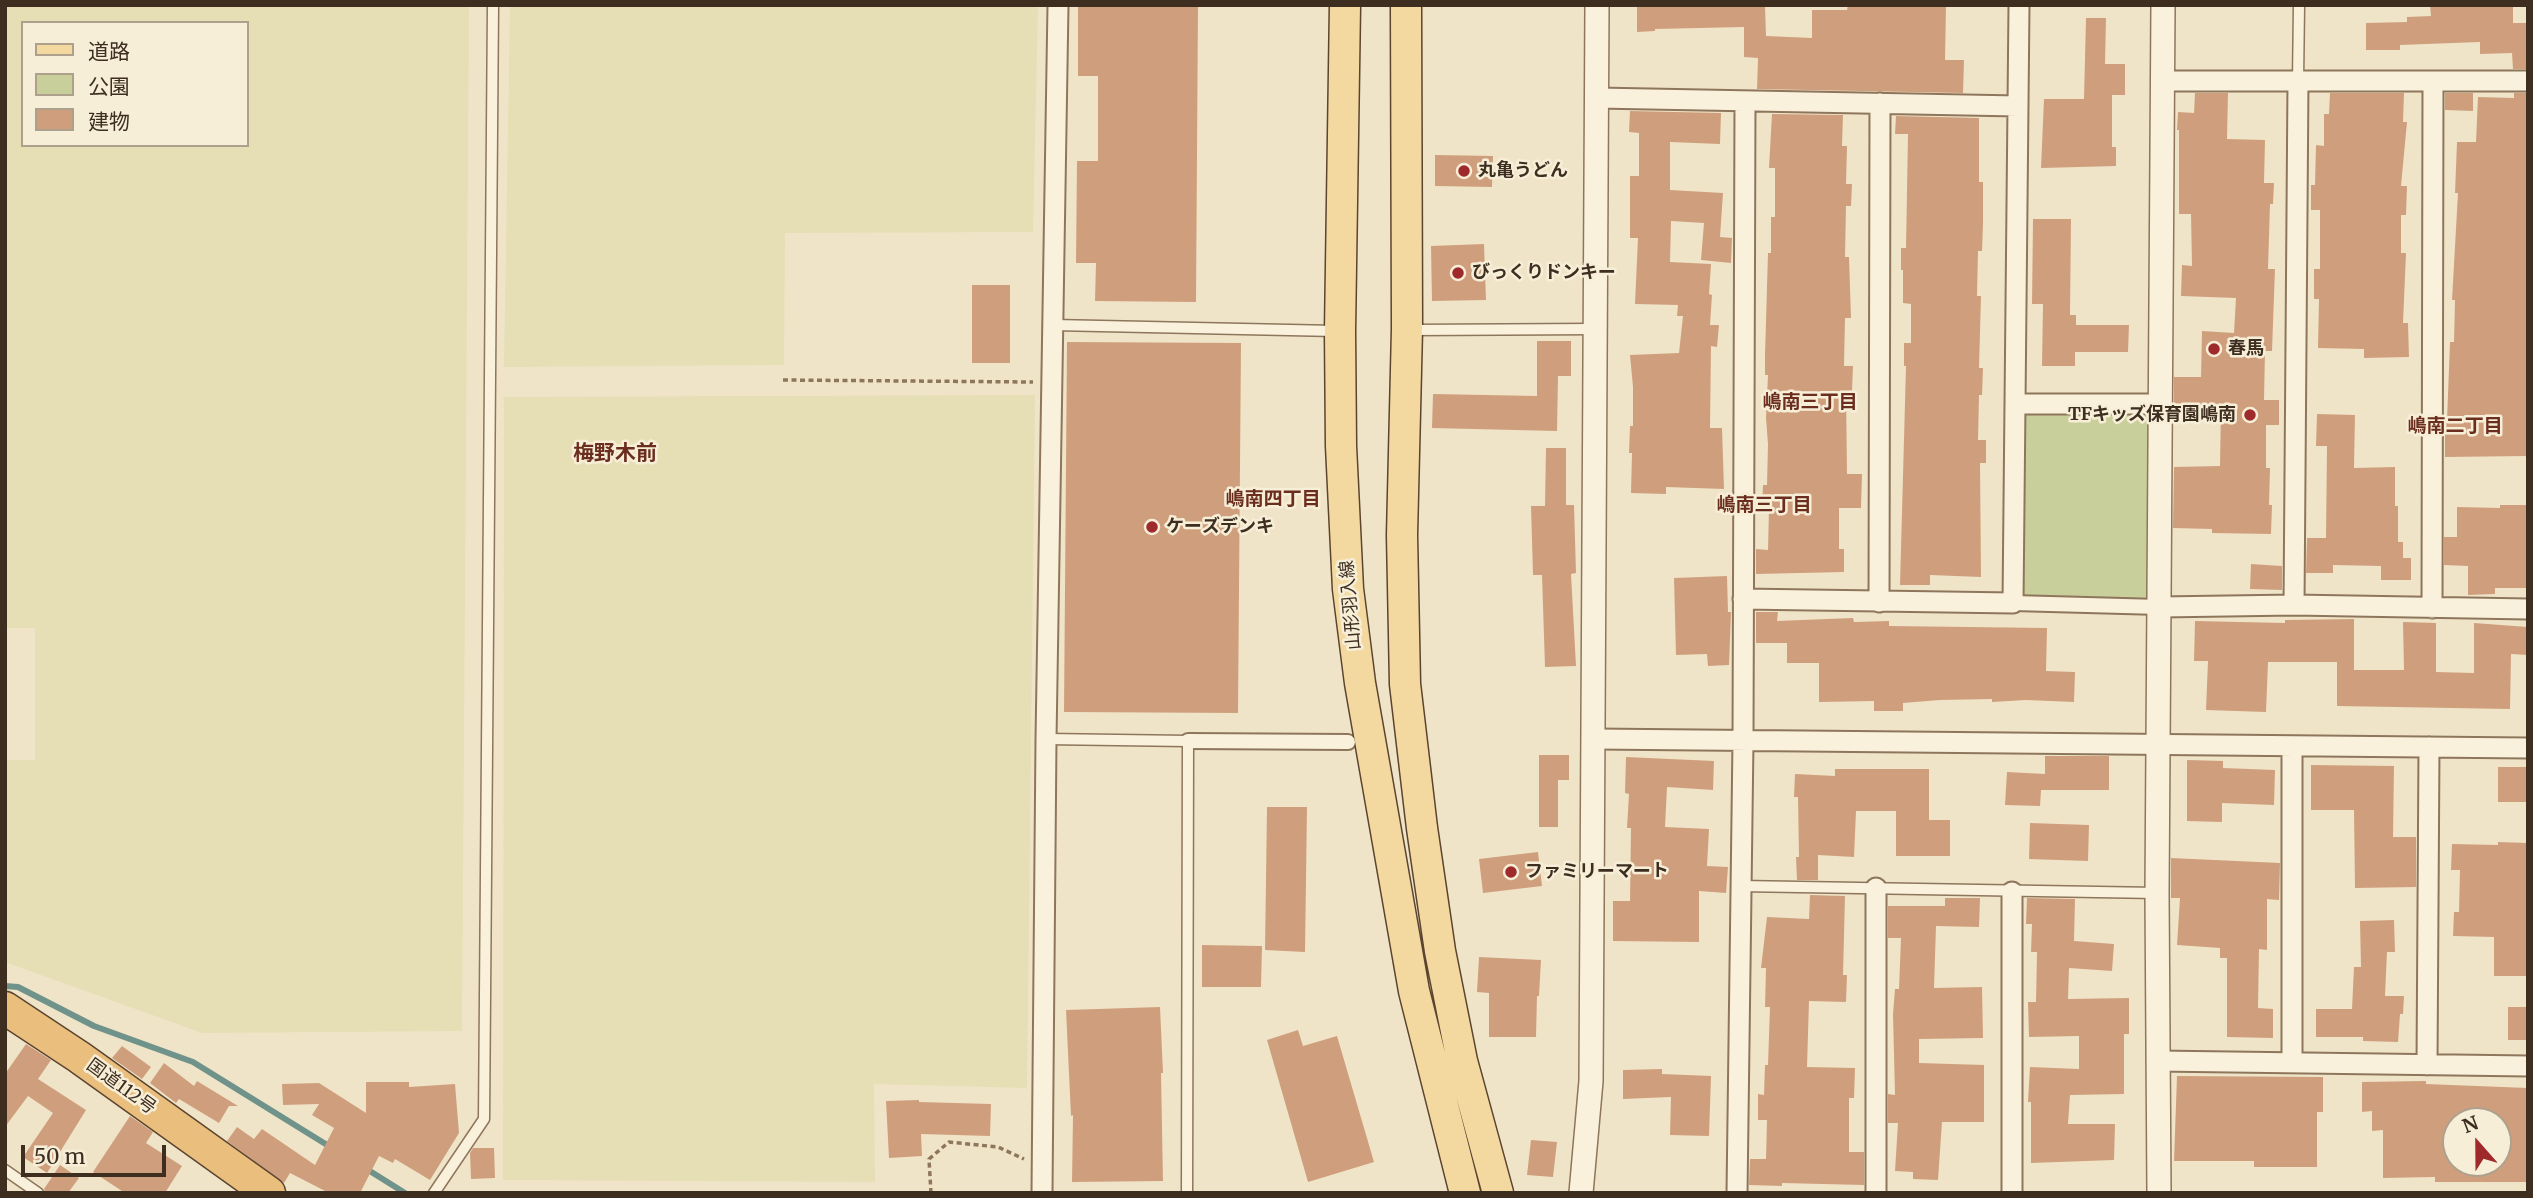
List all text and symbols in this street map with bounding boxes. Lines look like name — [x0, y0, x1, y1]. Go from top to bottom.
legend — [21, 21, 248, 147]
text: 道路 — [88, 38, 130, 65]
text: 公園 — [88, 73, 130, 100]
text: 建物 — [88, 108, 130, 135]
place label: 丸亀うどん — [1478, 160, 1568, 182]
marker: 丸亀うどん — [1456, 163, 1472, 179]
place label: びっくりドンキー — [1472, 262, 1616, 284]
marker: びっくりドンキー — [1450, 265, 1466, 281]
place label: 春馬 — [2228, 338, 2264, 360]
marker: 春馬 — [2206, 341, 2222, 357]
district label: 嶋南三丁目 — [1763, 392, 1857, 414]
place label: TFキッズ保育園嶋南 — [2068, 404, 2236, 426]
marker: TFキッズ保育園嶋南 — [2242, 407, 2258, 423]
district label: 嶋南二丁目 — [2408, 416, 2502, 438]
district label: 梅野木前 — [573, 441, 657, 467]
district label: 嶋南四丁目 — [1226, 489, 1320, 511]
district label: 嶋南三丁目 — [1717, 495, 1811, 517]
place label: ケーズデンキ — [1166, 516, 1274, 538]
marker: ケーズデンキ — [1144, 519, 1160, 535]
street label: 山形羽入線 — [1336, 559, 1366, 651]
place label: ファミリーマート — [1525, 861, 1669, 883]
marker: ファミリーマート — [1503, 864, 1519, 880]
street label: 国道112号 — [82, 1055, 160, 1119]
north arrow — [2442, 1107, 2512, 1177]
text: N — [2459, 1110, 2481, 1138]
scale bar — [24, 1132, 170, 1176]
text: 50 m — [34, 1143, 85, 1170]

